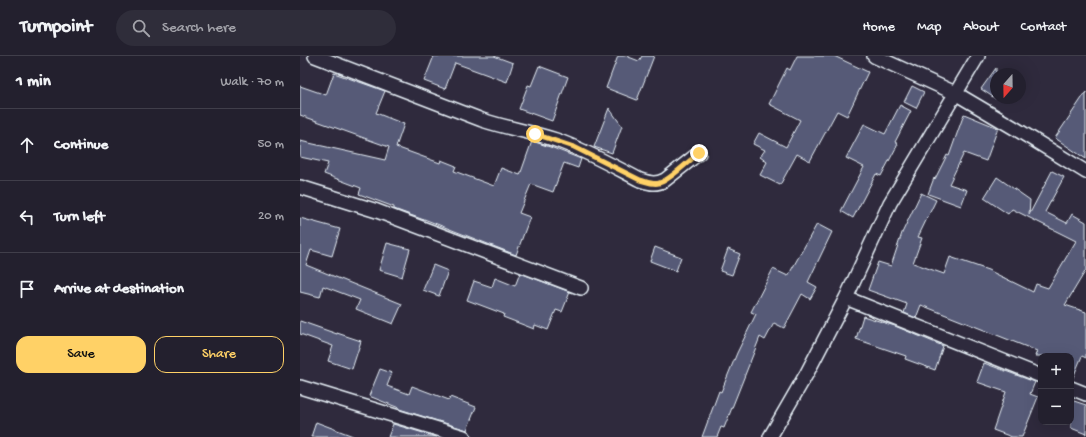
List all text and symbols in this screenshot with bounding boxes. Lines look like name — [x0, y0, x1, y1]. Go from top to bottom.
search box — [116, 10, 396, 46]
text: Turnpoint — [20, 16, 92, 39]
icon: search — [130, 17, 152, 39]
text: Search here — [162, 19, 236, 37]
text: Home — [863, 19, 895, 36]
text: Map — [917, 19, 941, 36]
text: About — [963, 19, 999, 36]
text: Contact — [1021, 19, 1066, 36]
north arrow — [990, 68, 1026, 104]
text: 1 min — [16, 72, 51, 92]
text: Walk · 70 m — [220, 75, 284, 90]
route start — [526, 125, 544, 143]
icon: ahead — [16, 134, 38, 156]
text: Continue — [54, 136, 108, 154]
text: 50 m — [257, 137, 284, 152]
route end — [690, 144, 708, 162]
icon: left — [16, 206, 38, 228]
text: Turn left — [54, 208, 105, 226]
text: 20 m — [258, 209, 284, 224]
icon: arrive — [16, 278, 38, 300]
text: Arrive at destination — [54, 280, 184, 298]
button: Save — [16, 336, 146, 373]
button: Share — [154, 336, 284, 373]
map controls — [1038, 353, 1074, 425]
button: + — [1038, 353, 1074, 389]
button: − — [1038, 389, 1074, 425]

